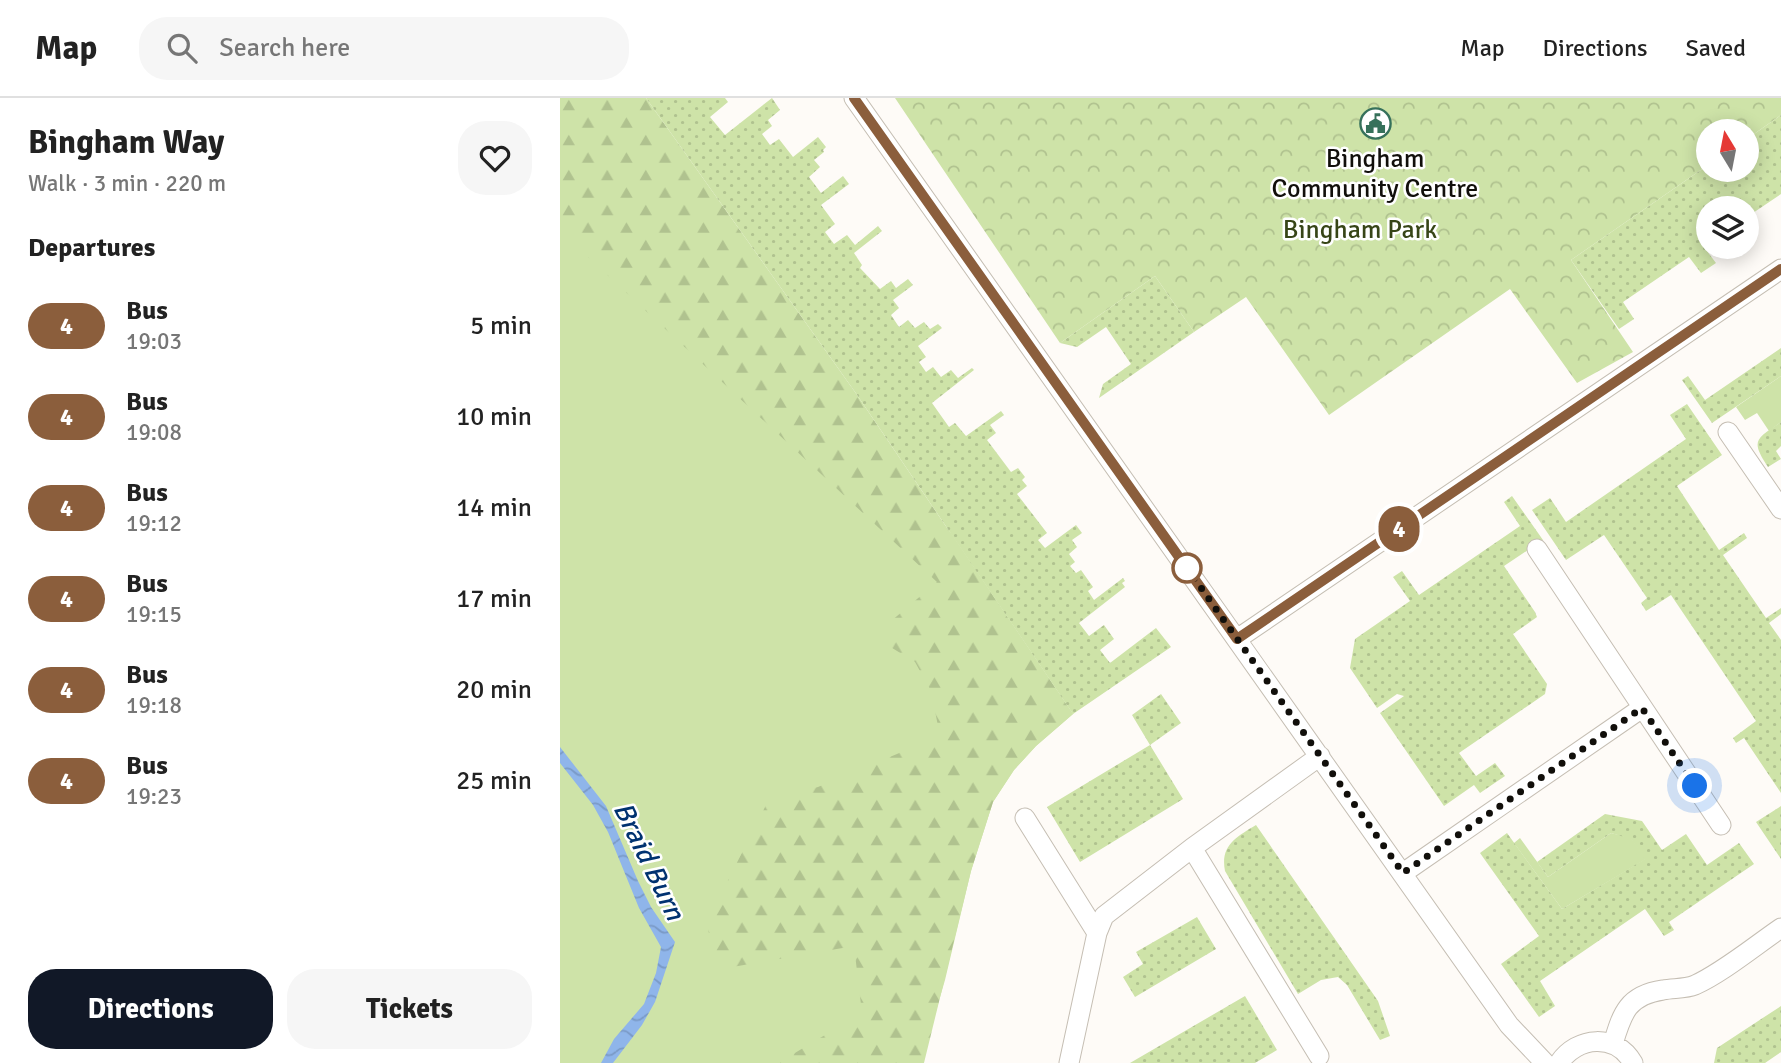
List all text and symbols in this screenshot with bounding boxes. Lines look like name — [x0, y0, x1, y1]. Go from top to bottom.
search box — [139, 17, 629, 80]
text: Map — [35, 28, 97, 69]
icon: search — [163, 29, 201, 67]
text: Search here — [219, 32, 350, 64]
text: Map — [1460, 33, 1505, 63]
text: Directions — [1543, 33, 1648, 63]
text: Saved — [1686, 33, 1746, 63]
public building icon: Bingham Community Centre — [1358, 107, 1392, 141]
north arrow — [1696, 119, 1759, 182]
map controls — [1696, 119, 1759, 259]
button: heart — [458, 121, 532, 195]
text: Bingham Way — [28, 122, 224, 163]
place label: Bingham Community Centre — [1272, 143, 1478, 205]
text: Walk · 3 min · 220 m — [28, 169, 226, 198]
button: layers — [1696, 196, 1759, 259]
park label: Bingham Park — [1283, 214, 1437, 246]
text: Departures — [28, 232, 155, 264]
text: Bus — [126, 295, 168, 327]
text: 5 min — [470, 310, 532, 342]
text: 4 — [60, 311, 73, 341]
text: 19:03 — [126, 327, 182, 356]
text: Bus — [126, 386, 168, 418]
text: 10 min — [456, 401, 532, 433]
text: 4 — [60, 402, 73, 432]
text: 19:08 — [126, 418, 182, 447]
text: Bus — [126, 477, 168, 509]
text: 14 min — [456, 492, 532, 524]
text: 4 — [60, 493, 73, 523]
line badge: 4 — [1376, 506, 1422, 552]
text: 19:12 — [126, 509, 182, 538]
text: 4 — [1393, 514, 1405, 544]
unlabelled marker — [1172, 553, 1202, 583]
text: Bus — [126, 568, 168, 600]
text: 17 min — [456, 583, 532, 615]
text: 4 — [60, 584, 73, 614]
text: 19:15 — [126, 600, 182, 629]
text: Bus — [126, 659, 168, 691]
text: 20 min — [456, 674, 532, 706]
text: 4 — [60, 675, 73, 705]
text: 19:18 — [126, 691, 182, 720]
text: Bus — [126, 750, 168, 782]
text: 25 min — [456, 765, 532, 797]
text: 4 — [60, 766, 73, 796]
your location — [1677, 768, 1712, 803]
text: 19:23 — [126, 782, 182, 811]
water label: Braid Burn — [606, 796, 692, 926]
button: Directions — [28, 969, 273, 1049]
button: Tickets — [287, 969, 532, 1049]

